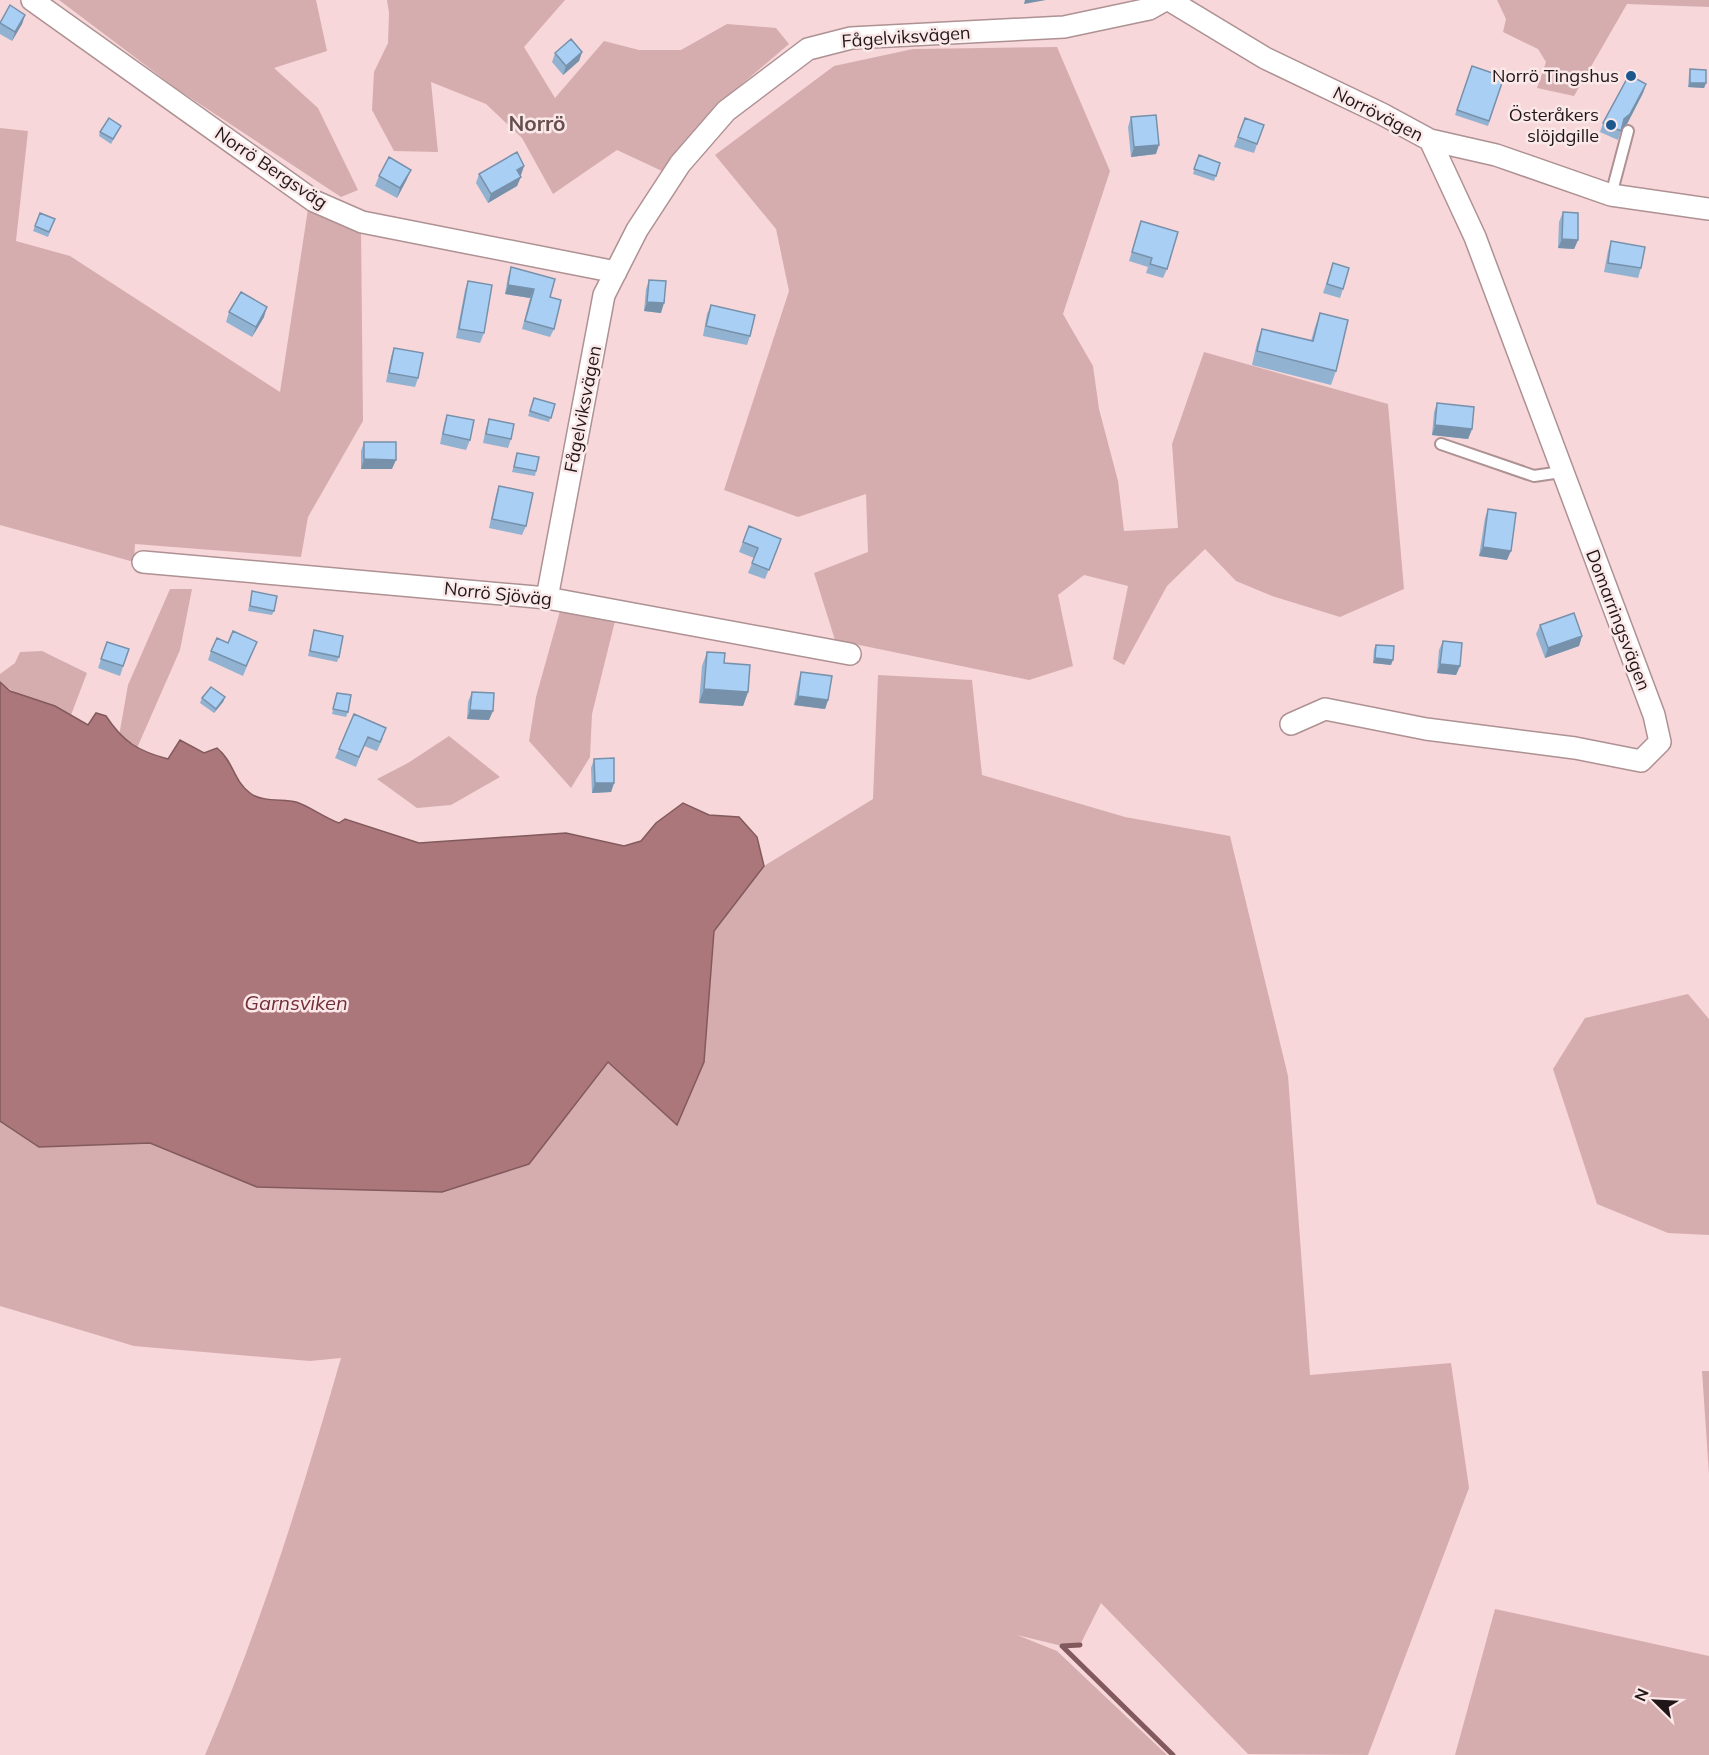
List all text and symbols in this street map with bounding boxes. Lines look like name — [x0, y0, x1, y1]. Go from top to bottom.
street label: Fågelviksvägen — [841, 21, 971, 52]
place label: Norrö Tingshus — [1492, 64, 1619, 87]
marker: Norrö Tingshus — [1624, 69, 1638, 83]
street label: Norrövägen — [1329, 81, 1427, 146]
place label: Österåkers slöjdgille — [1509, 103, 1599, 147]
district label: Norrö — [508, 110, 566, 136]
marker: Österåkers slöjdgille — [1604, 118, 1618, 132]
street label: Norrö Bergsväg — [211, 121, 332, 214]
street label: Fågelviksvägen — [559, 343, 606, 474]
street label: Domarringsvägen — [1581, 546, 1656, 694]
street label: Norrö Sjöväg — [443, 576, 553, 611]
water label: Garnsviken — [244, 990, 348, 1015]
north arrow — [1625, 1671, 1685, 1731]
text: N — [1630, 1685, 1653, 1704]

